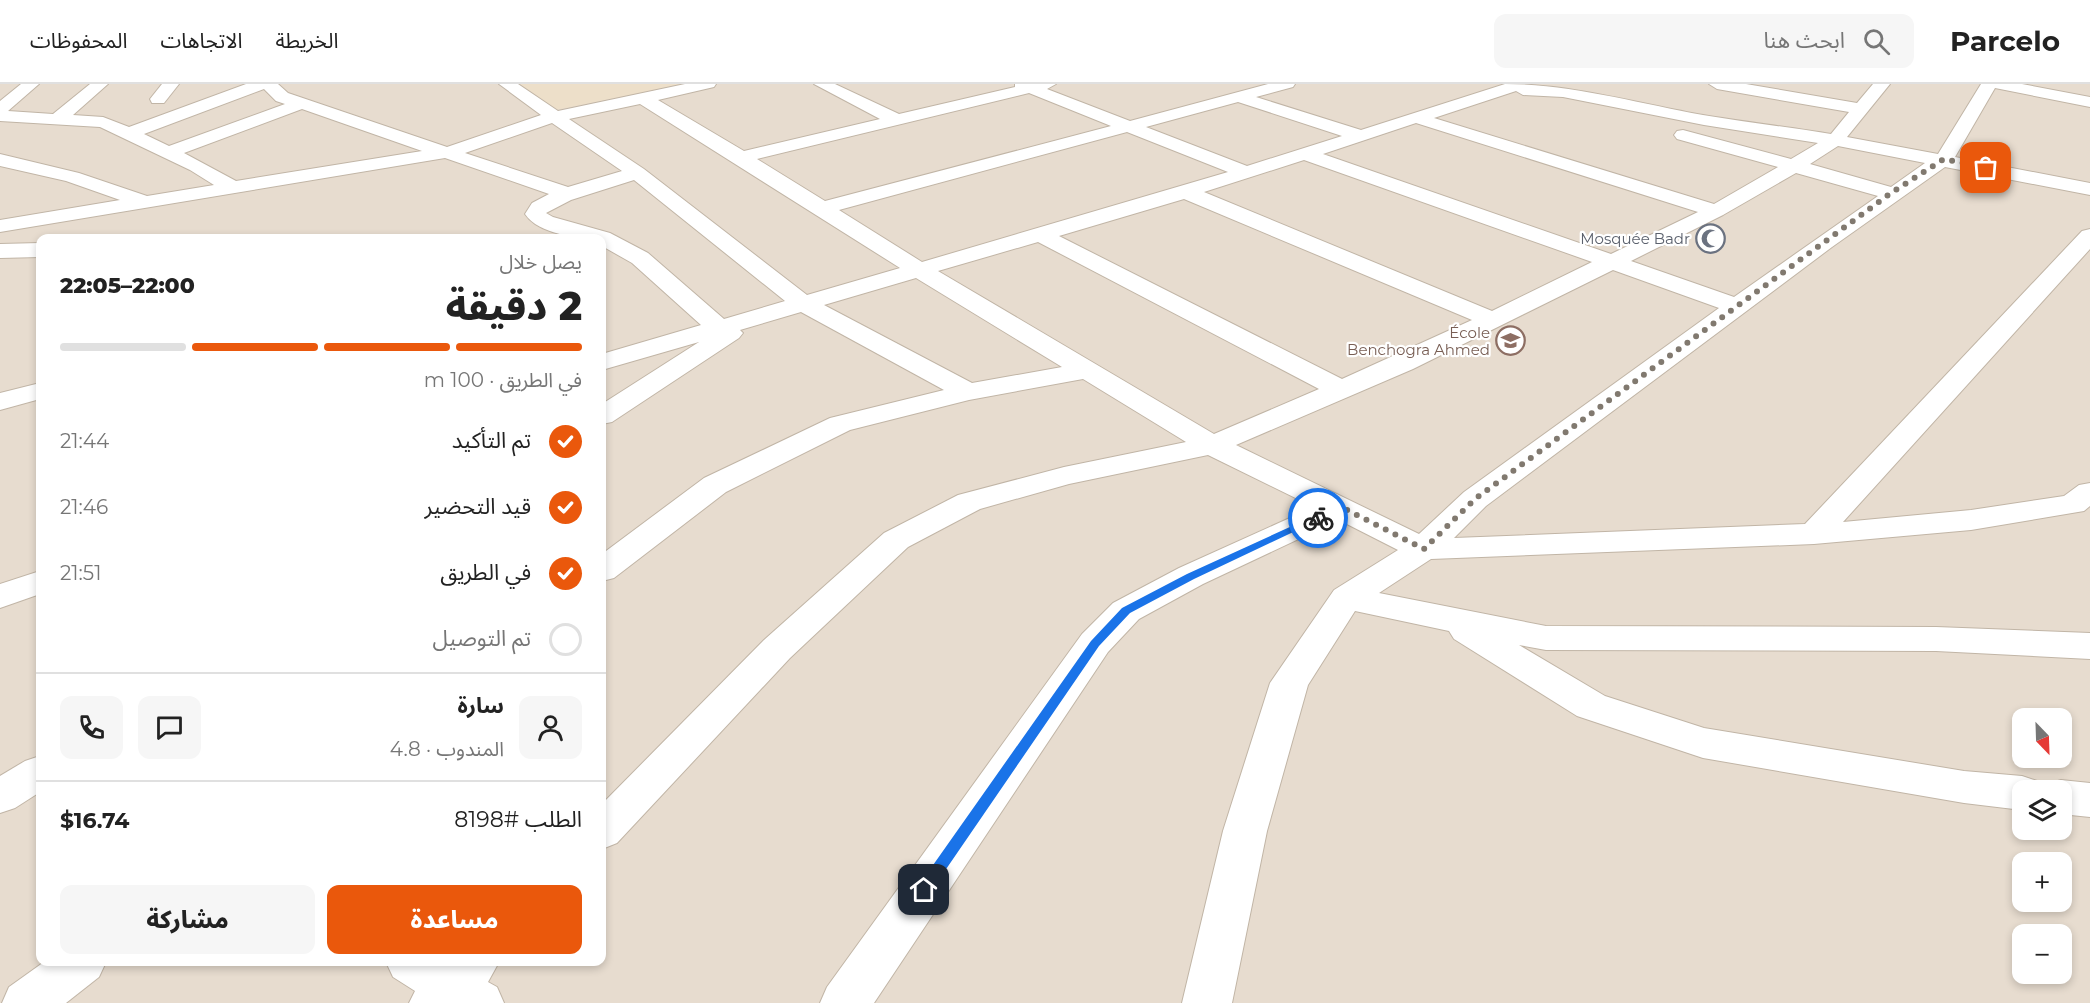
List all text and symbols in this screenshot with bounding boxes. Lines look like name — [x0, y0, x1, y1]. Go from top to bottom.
search box — [1494, 14, 1914, 68]
text: Parcelo — [1950, 24, 2060, 58]
icon: search — [1860, 25, 1893, 58]
text: ابحث هنا — [1763, 27, 1845, 54]
text: المحفوظات — [30, 28, 127, 53]
text: الاتجاهات — [160, 28, 242, 53]
text: الخريطة — [275, 28, 338, 53]
pin — [1960, 142, 2011, 193]
icon: bag — [1969, 151, 2002, 184]
mosque icon: Mosquée Badr — [1695, 222, 1727, 254]
place label: Mosquée Badr — [1580, 229, 1690, 248]
text: يصل خلال — [500, 250, 582, 274]
text: 22:00–22:05 — [60, 272, 195, 299]
text: 2 دقيقة — [445, 282, 582, 330]
place label: École Benchogra Ahmed — [1347, 323, 1490, 359]
school or university icon: École Benchogra Ahmed — [1495, 325, 1527, 357]
text: في الطريق · 100 m — [424, 368, 582, 392]
icon: check — [549, 425, 582, 458]
text: تم التأكيد — [452, 427, 531, 454]
text: 21:44 — [60, 429, 109, 453]
courier — [1288, 488, 1348, 548]
icon: check — [549, 491, 582, 524]
text: قيد التحضير — [425, 493, 531, 520]
text: 21:46 — [60, 495, 108, 519]
icon: bike — [1302, 502, 1335, 535]
icon: check — [549, 557, 582, 590]
text: في الطريق — [440, 559, 531, 586]
text: 21:51 — [60, 561, 101, 585]
text: تم التوصيل — [433, 625, 531, 652]
text: سارة — [458, 692, 504, 719]
button: phone — [60, 696, 123, 759]
button: chat — [138, 696, 201, 759]
button: person — [519, 696, 582, 759]
north arrow — [2012, 708, 2072, 768]
map controls — [2012, 708, 2072, 984]
text: المندوب · 4.8 — [390, 737, 504, 761]
button: layers — [2012, 780, 2072, 840]
text: الطلب #8198 — [454, 806, 582, 833]
text: $16.74 — [60, 807, 129, 834]
button: + — [2012, 852, 2072, 912]
pin — [898, 864, 949, 915]
icon: home — [907, 873, 940, 906]
button: مشاركة — [60, 885, 315, 954]
button: مساعدة — [327, 885, 582, 954]
button: − — [2012, 924, 2072, 984]

